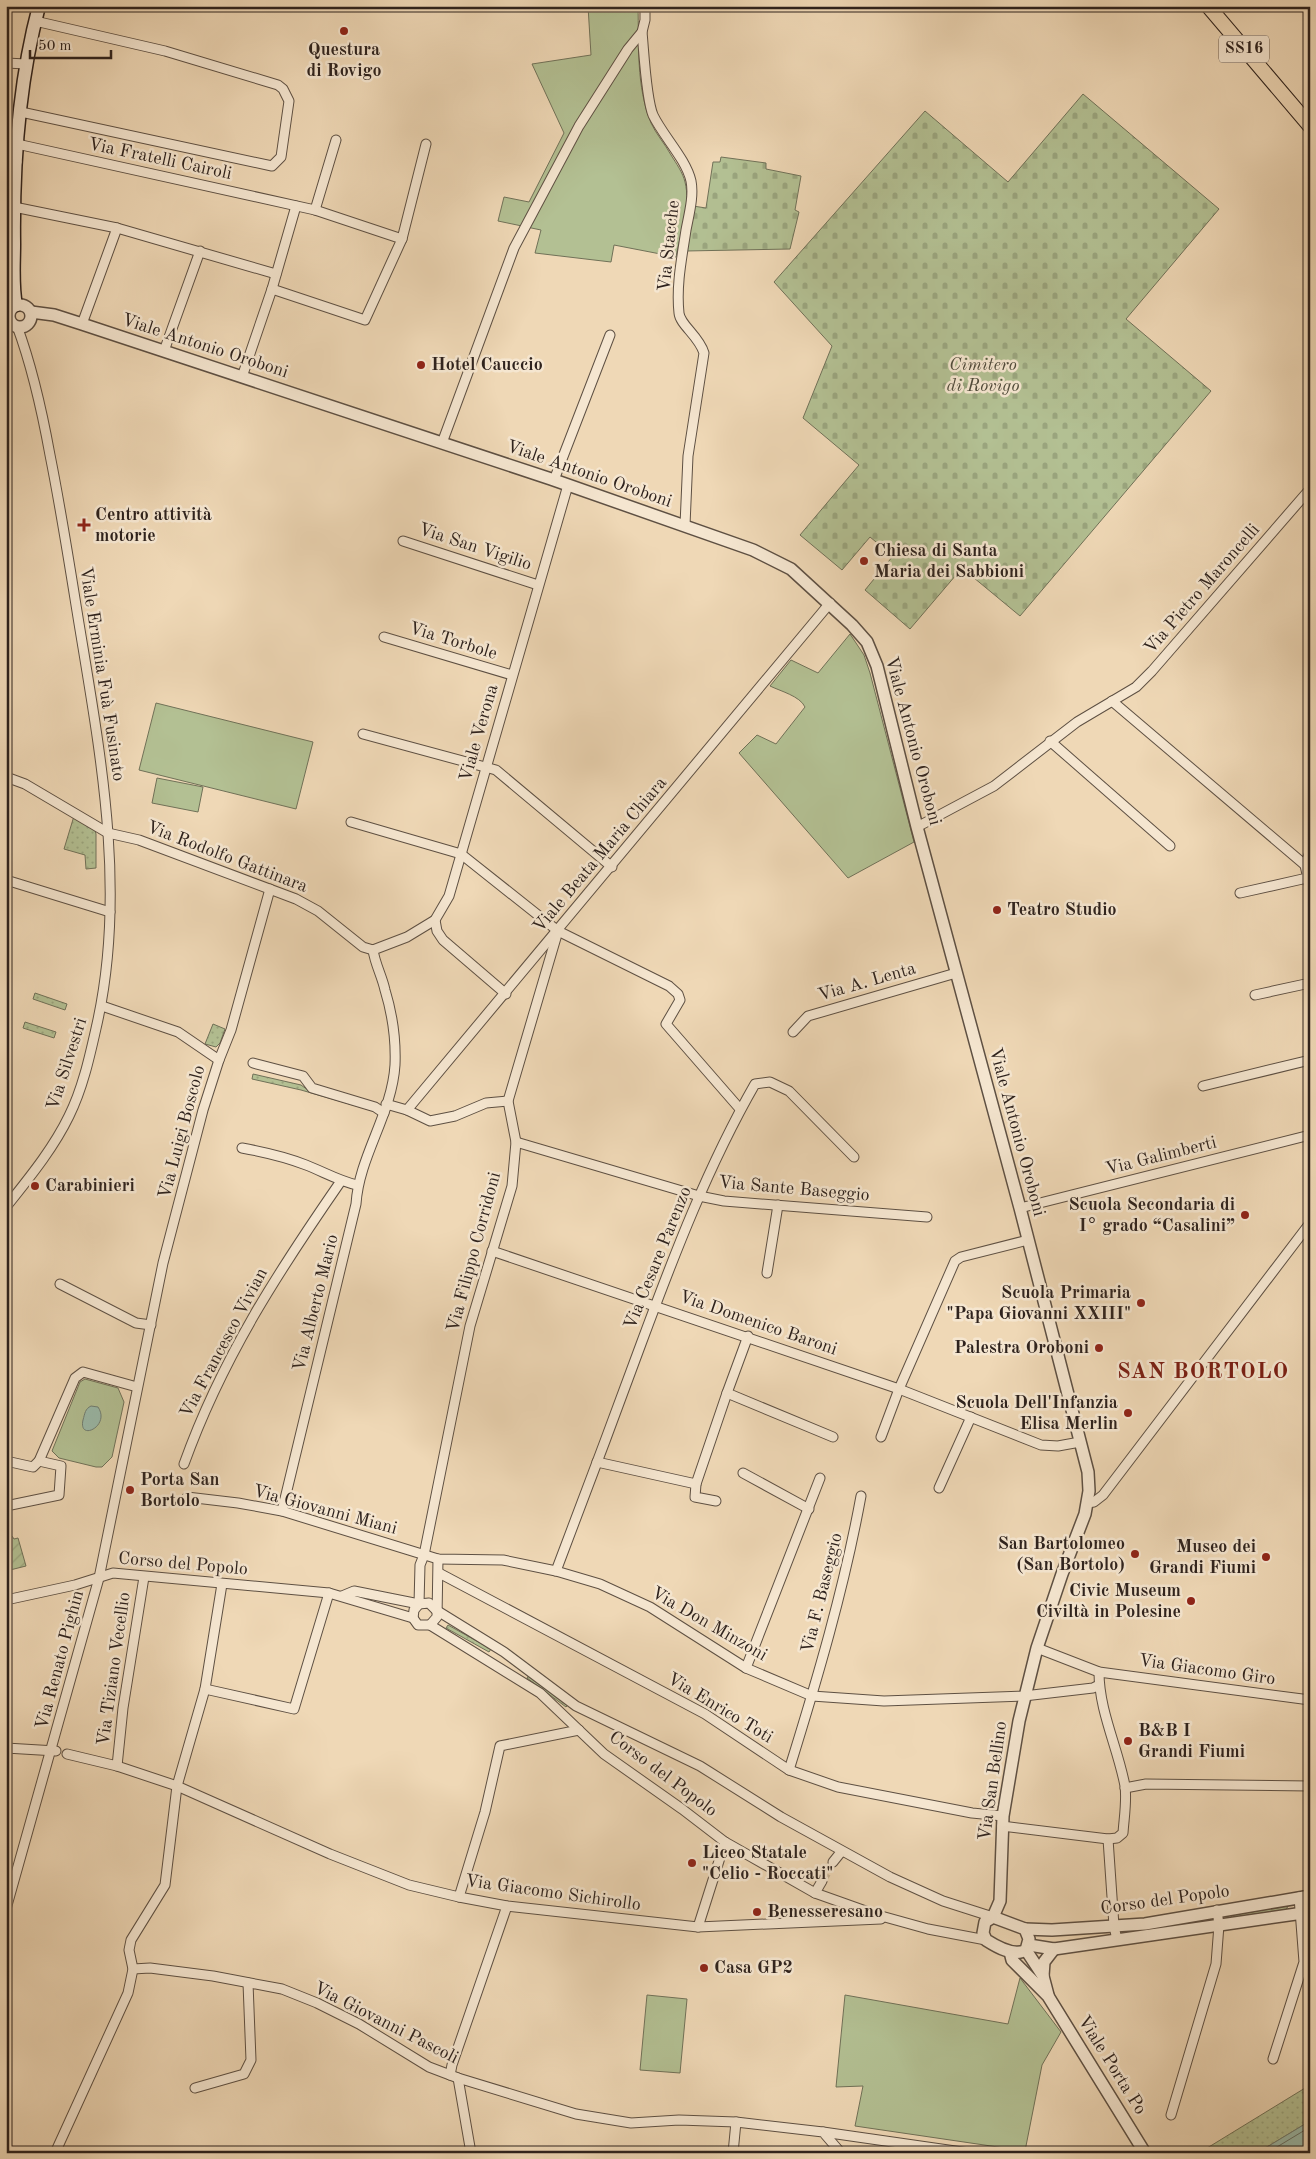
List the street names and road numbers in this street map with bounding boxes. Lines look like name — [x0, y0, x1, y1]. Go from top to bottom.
road number: SS16 — [1219, 36, 1269, 62]
street label: Via Fratelli Cairoli — [87, 135, 234, 183]
street label: Via Stacche — [655, 199, 683, 293]
street label: Viale Antonio Oroboni — [120, 311, 291, 381]
street label: Viale Antonio Oroboni — [504, 437, 674, 511]
street label: Via San Vigilio — [416, 520, 534, 574]
street label: Via Pietro Maroncelli — [1141, 520, 1263, 657]
street label: Viale Erminia Fuà Fusinato — [76, 566, 128, 782]
street label: Via Torbole — [407, 619, 499, 663]
street label: Viale Antonio Oroboni — [882, 655, 944, 827]
street label: Viale Verona — [457, 682, 502, 784]
street label: Viale Beata Maria Chiara — [530, 774, 670, 936]
street label: Via Rodolfo Gattinara — [144, 818, 310, 896]
street label: Via A. Lenta — [816, 959, 918, 1005]
street label: Via Silvestri — [44, 1015, 90, 1112]
street label: Viale Antonio Oroboni — [986, 1046, 1048, 1218]
street label: Via Luigi Boscolo — [155, 1063, 209, 1201]
street label: Via Galimberti — [1104, 1133, 1219, 1178]
street label: Via Filippo Corridoni — [444, 1170, 504, 1334]
street label: Via Sante Baseggio — [718, 1173, 871, 1205]
street label: Via Cesare Parenzo — [621, 1184, 695, 1332]
street label: Via Alberto Mario — [290, 1232, 342, 1373]
street label: Via Francesco Vivian — [177, 1265, 271, 1421]
street label: Via Domenico Baroni — [677, 1287, 840, 1359]
street label: Via Giovanni Miani — [251, 1482, 399, 1538]
street label: Via F. Baseggio — [798, 1531, 846, 1655]
street label: Corso del Popolo — [117, 1549, 249, 1579]
street label: Via Don Minzoni — [648, 1584, 770, 1665]
street label: Via Renato Pighin — [33, 1588, 87, 1731]
street label: Via Tiziano Vecellio — [94, 1591, 134, 1747]
street label: Via Giacomo Giro — [1138, 1651, 1277, 1689]
street label: Via Enrico Toti — [664, 1669, 776, 1747]
street label: Via San Bellino — [976, 1720, 1010, 1842]
street label: Corso del Popolo — [606, 1728, 720, 1820]
street label: Via Giacomo Sichirollo — [464, 1872, 642, 1914]
street label: Corso del Popolo — [1099, 1882, 1231, 1918]
street label: Via Giovanni Pascoli — [311, 1979, 461, 2067]
street label: Viale Porta Po — [1074, 2012, 1150, 2118]

